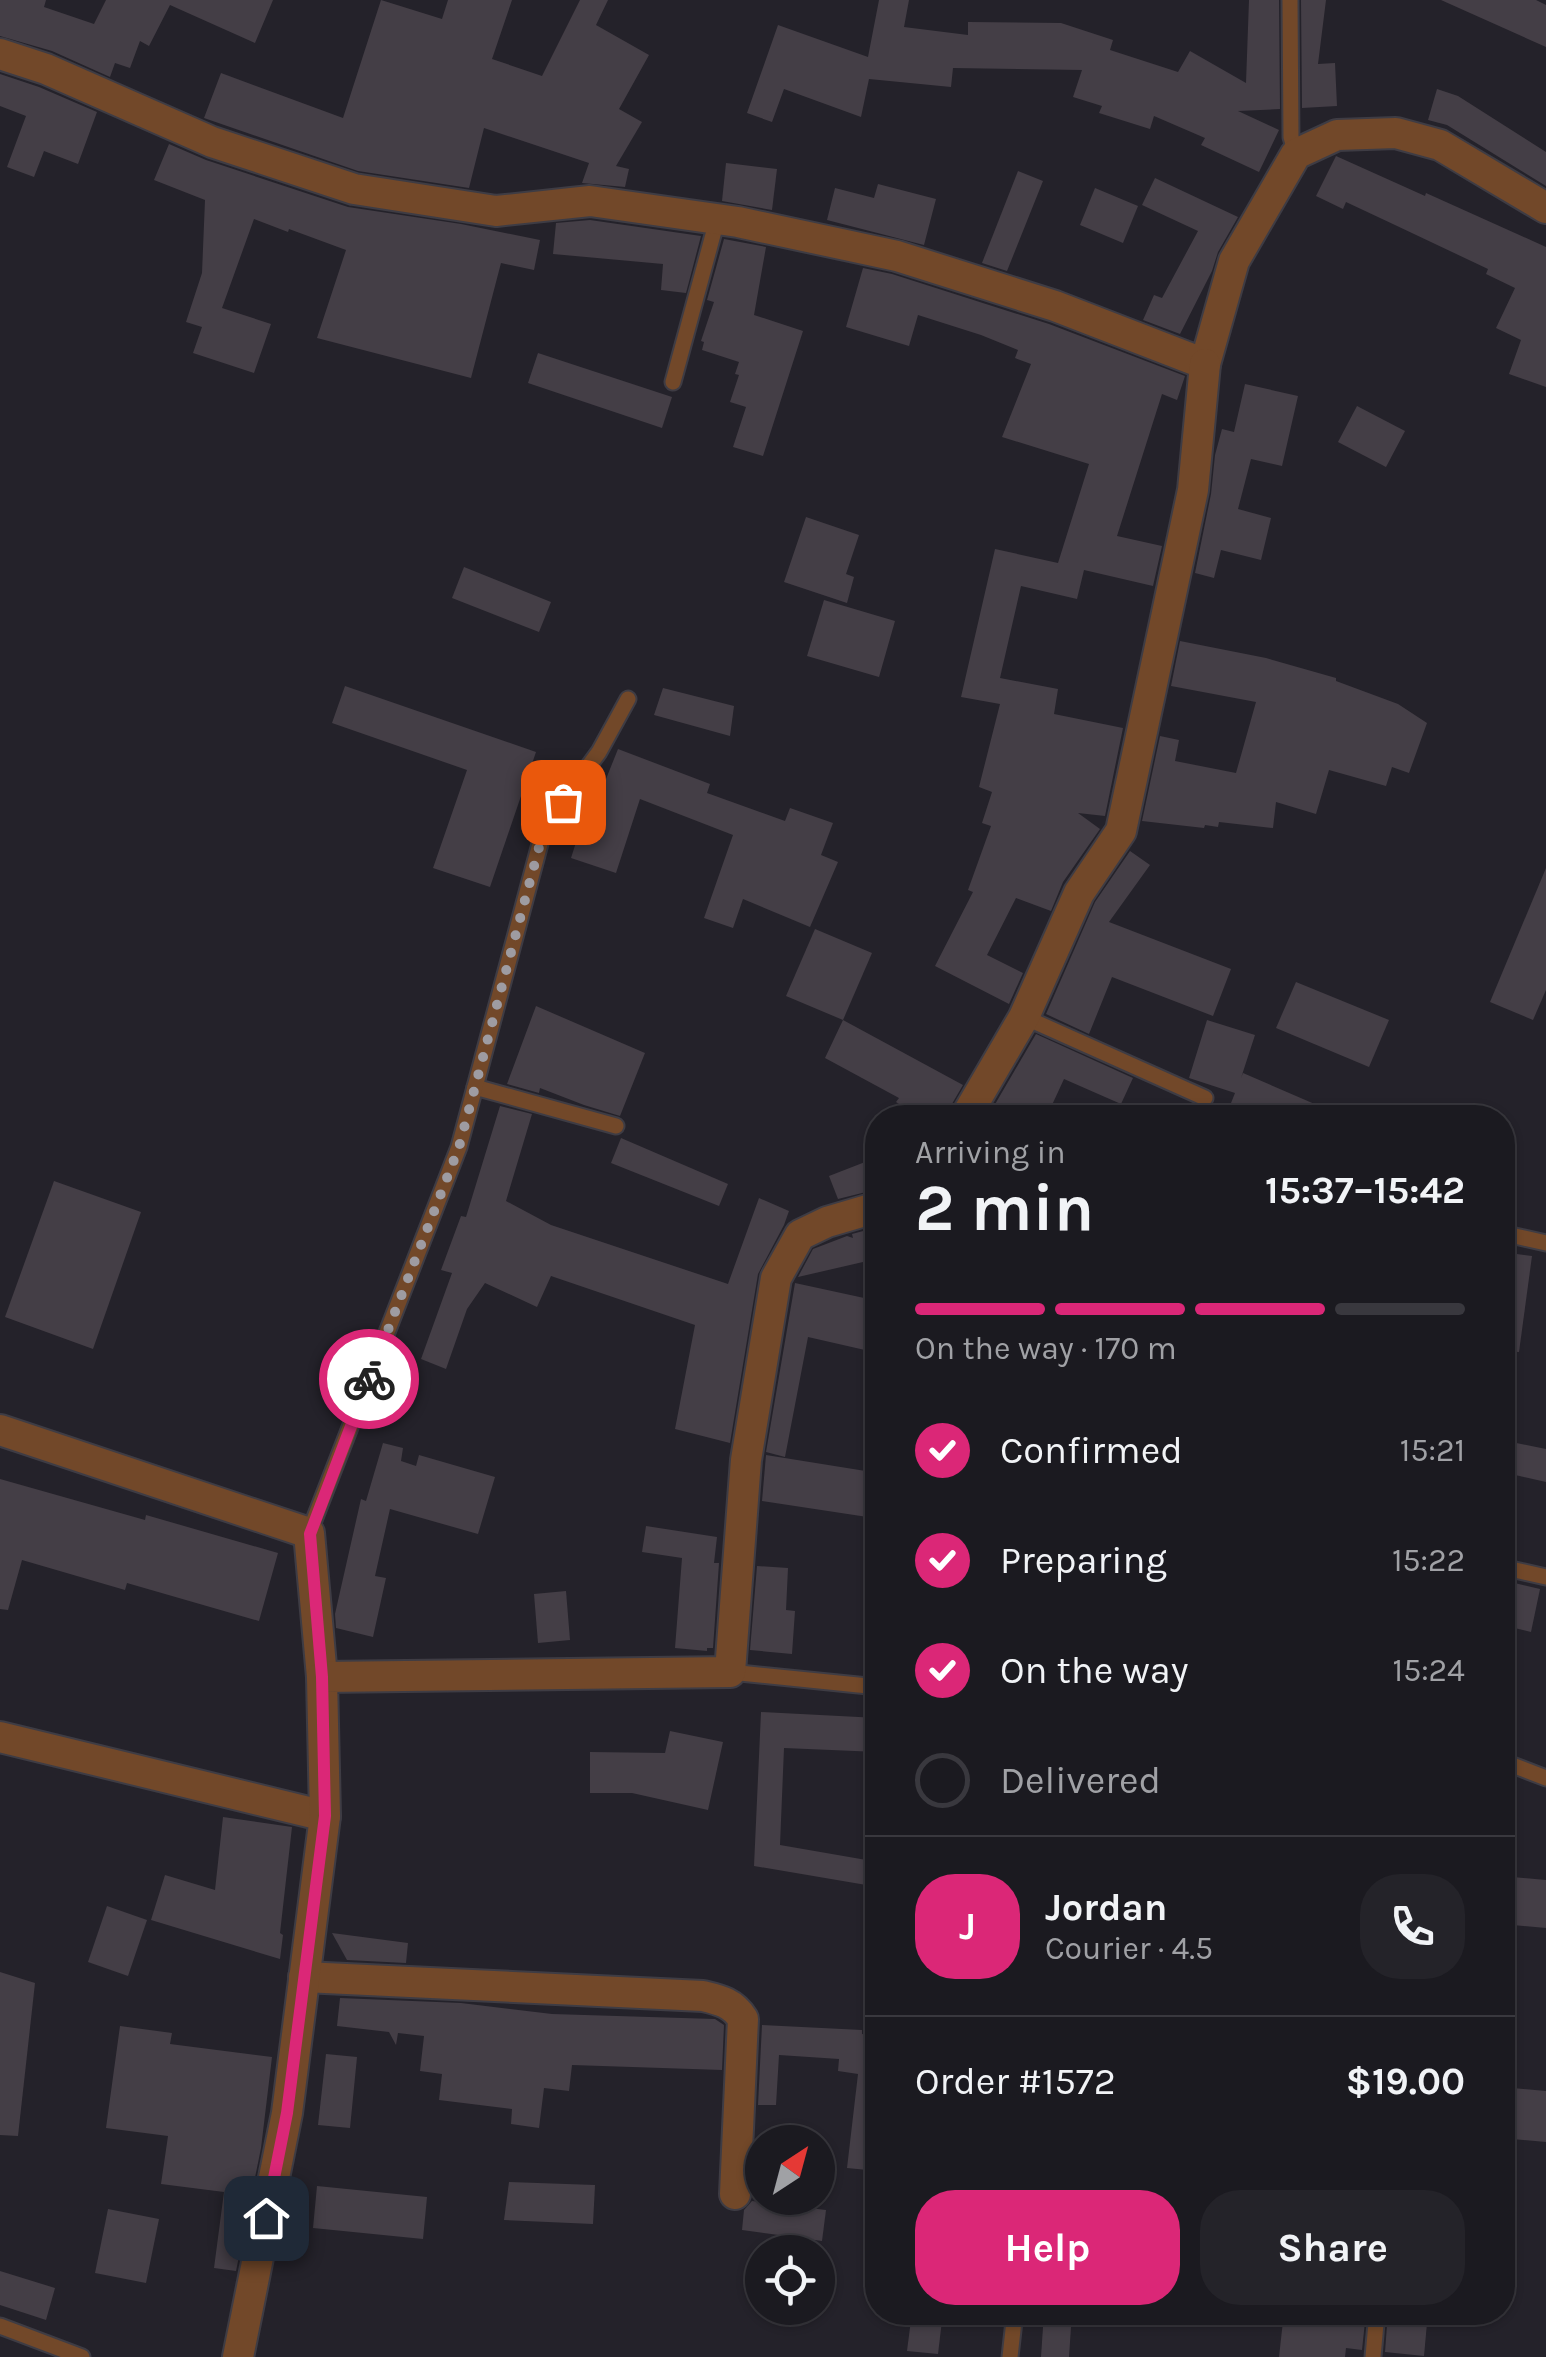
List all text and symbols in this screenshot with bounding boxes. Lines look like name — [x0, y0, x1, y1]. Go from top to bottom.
pin — [521, 760, 606, 845]
icon: bag — [536, 775, 591, 830]
text: Arriving in — [915, 1134, 1066, 1171]
text: 15:37–15:42 — [1265, 1168, 1465, 1213]
text: 2 min — [915, 1170, 1094, 1246]
courier — [319, 1329, 419, 1429]
text: On the way · 170 m — [915, 1330, 1177, 1367]
icon: bike — [342, 1352, 397, 1407]
icon: check — [915, 1423, 970, 1478]
text: Confirmed — [1000, 1428, 1183, 1473]
text: 15:21 — [1400, 1432, 1465, 1469]
icon: check — [915, 1533, 970, 1588]
text: Preparing — [1000, 1538, 1167, 1583]
text: 15:22 — [1392, 1542, 1465, 1579]
icon: check — [915, 1643, 970, 1698]
text: On the way — [1000, 1648, 1188, 1693]
text: 15:24 — [1393, 1652, 1465, 1689]
text: Delivered — [1000, 1758, 1161, 1803]
button: phone — [1360, 1874, 1465, 1979]
text: Jordan — [1045, 1885, 1168, 1930]
text: J — [959, 1904, 976, 1949]
text: Courier · 4.5 — [1045, 1930, 1213, 1967]
text: Order #1572 — [915, 2059, 1116, 2104]
text: $19.00 — [1346, 2059, 1465, 2104]
north arrow — [745, 2125, 835, 2215]
map controls — [745, 2125, 835, 2325]
pin — [224, 2176, 309, 2261]
button: Help — [915, 2190, 1180, 2305]
button: Share — [1200, 2190, 1465, 2305]
icon: home — [239, 2191, 294, 2246]
button: locate — [745, 2235, 835, 2325]

